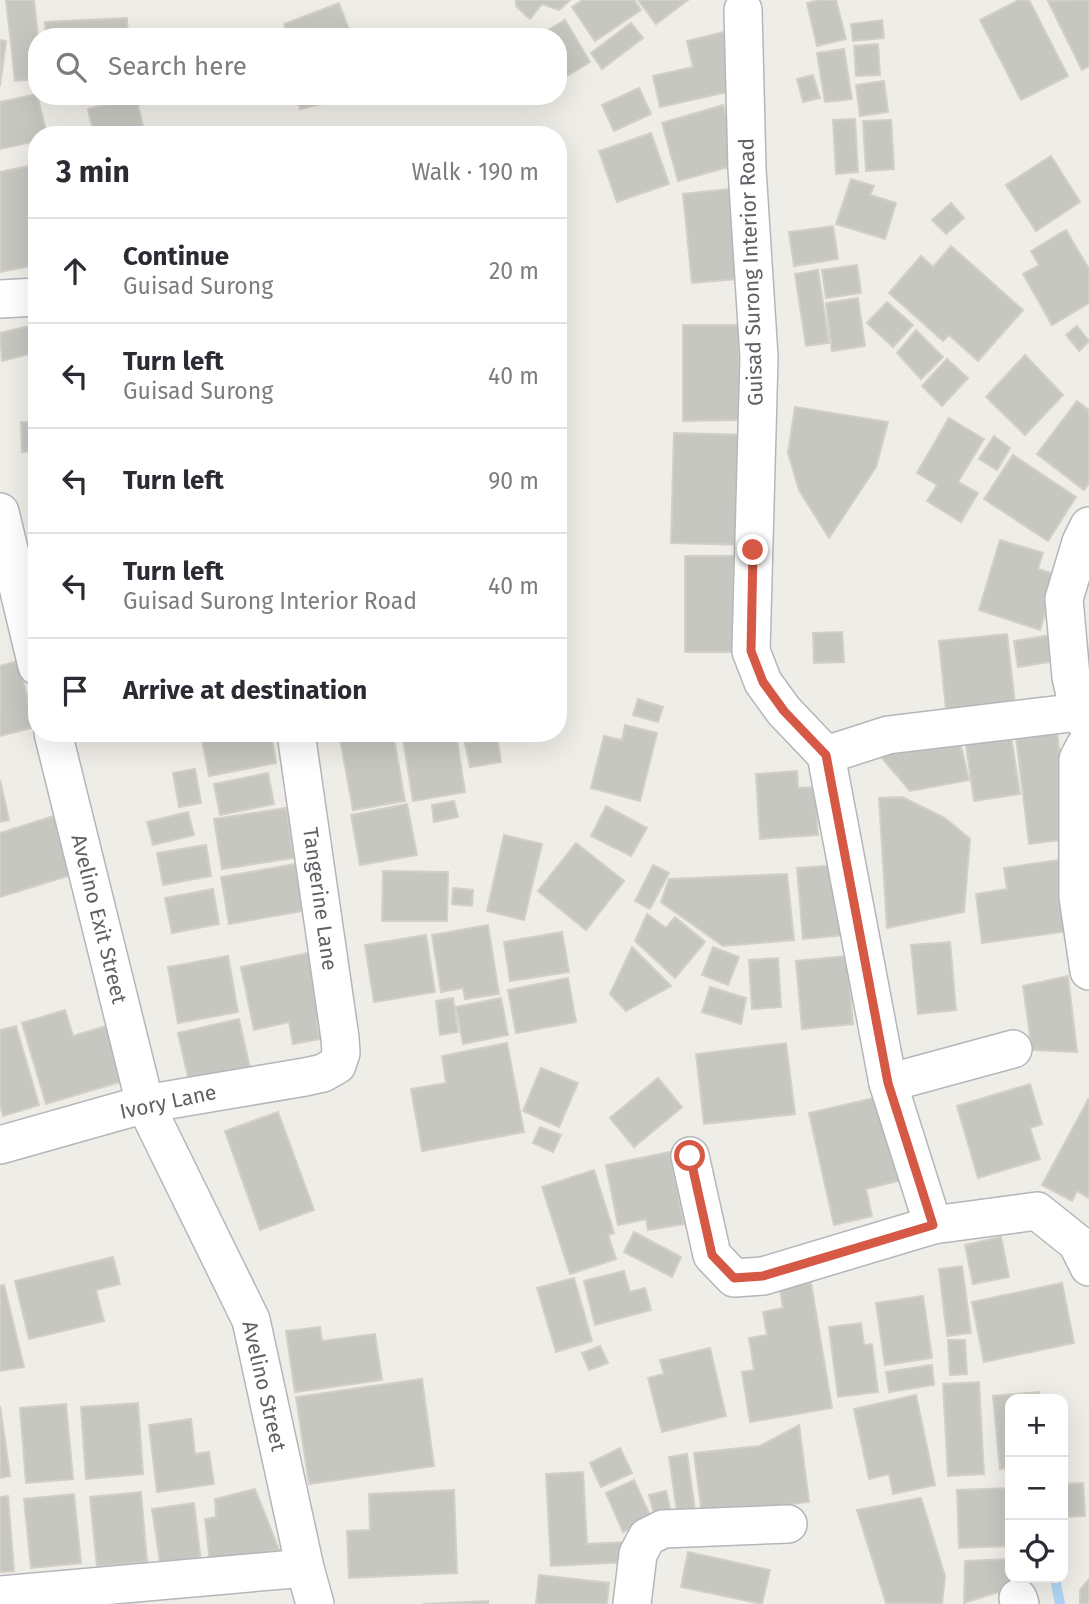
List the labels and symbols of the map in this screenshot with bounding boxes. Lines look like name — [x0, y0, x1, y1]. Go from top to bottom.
street label: Guisad Surong Interior Road — [733, 137, 769, 407]
route end — [737, 534, 768, 565]
street label: Tangerine Lane — [297, 826, 343, 972]
street label: Avelino Exit Street — [65, 832, 133, 1007]
street label: Ivory Lane — [117, 1079, 219, 1125]
route start — [674, 1140, 705, 1171]
street label: Avelino Street — [236, 1318, 292, 1454]

